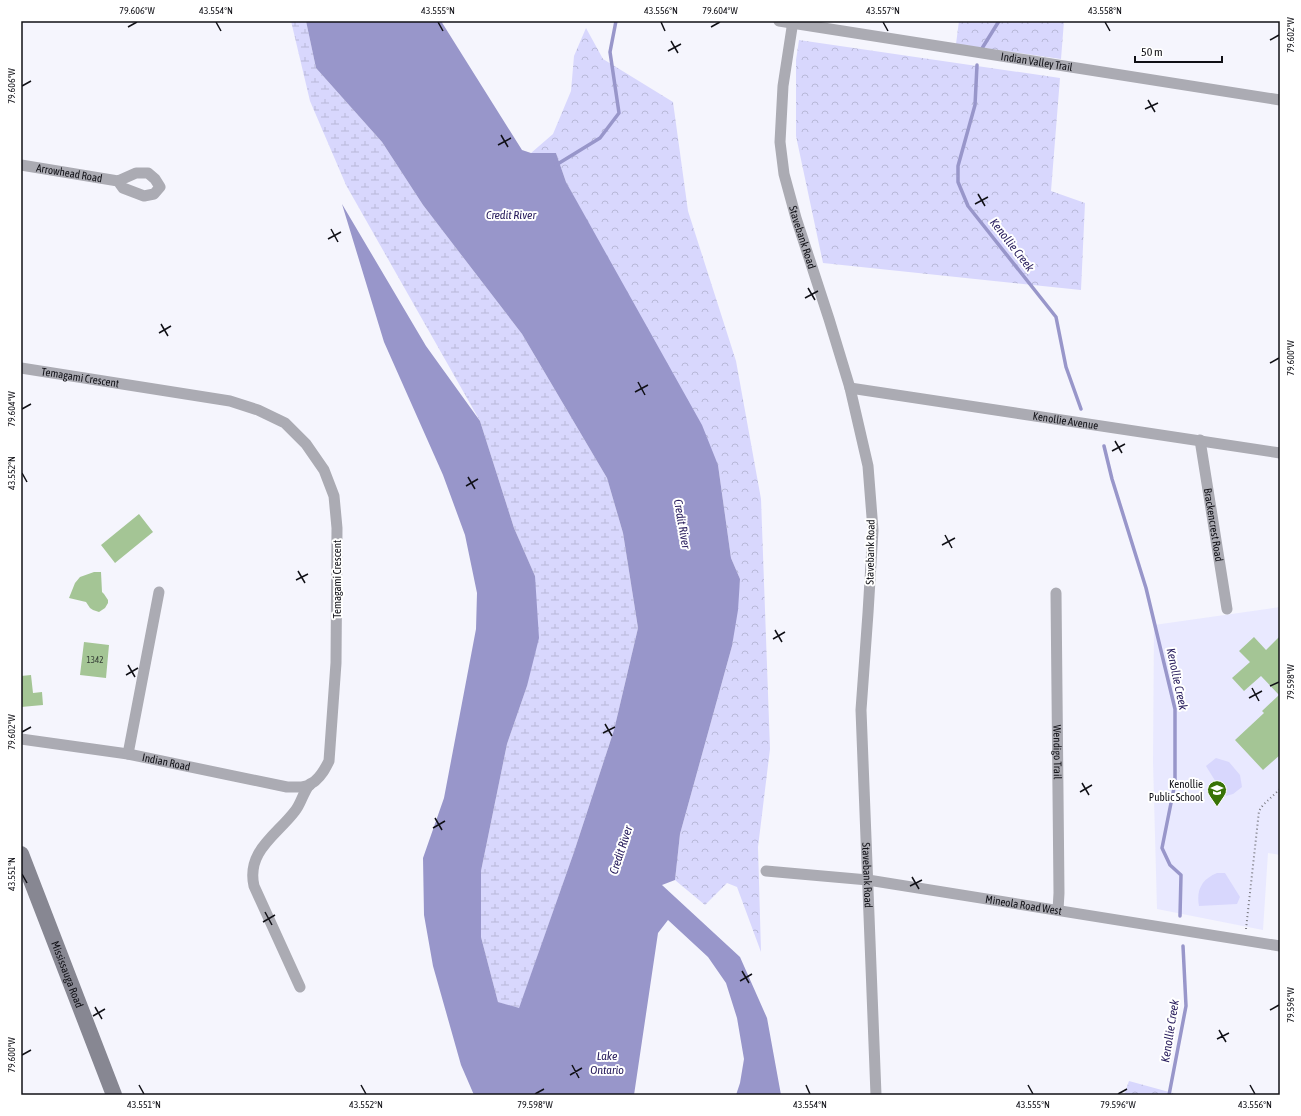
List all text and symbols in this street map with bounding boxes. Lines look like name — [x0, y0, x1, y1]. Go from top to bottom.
text: 79.606°W — [119, 5, 155, 16]
text: 43.554°N — [199, 5, 233, 16]
text: 43.555°N — [421, 5, 455, 16]
text: 43.556°N — [644, 5, 678, 16]
text: 79.604°W — [702, 5, 738, 16]
text: 43.557°N — [866, 5, 900, 16]
text: 43.558°N — [1088, 5, 1122, 16]
text: 79.602°W — [1285, 17, 1296, 53]
scale bar — [1135, 38, 1222, 64]
text: 50 m — [1141, 45, 1163, 59]
street label: Indian Valley Trail — [1000, 50, 1074, 73]
text: 79.606°W — [6, 68, 17, 104]
street label: Arrowhead Road — [35, 162, 103, 184]
street label: Stavebank Road — [787, 204, 818, 270]
water label: Credit River — [486, 208, 536, 222]
water label: Kenollie Creek — [987, 216, 1037, 275]
text: 79.600°W — [1285, 340, 1296, 376]
street label: Temagami Crescent — [41, 365, 120, 389]
text: 79.604°W — [6, 391, 17, 427]
street label: Kenollie Avenue — [1032, 410, 1099, 431]
text: 43.552°N — [6, 456, 17, 490]
street label: Brackencrest Road — [1202, 487, 1225, 563]
water label: Credit River — [671, 498, 693, 550]
street label: Stavebank Road — [863, 519, 877, 585]
street label: Temagami Crescent — [331, 540, 343, 618]
water label: Kenollie Creek — [1164, 647, 1191, 712]
house number: 1342 — [87, 655, 103, 665]
text: 79.598°W — [1285, 664, 1296, 700]
text: 79.602°W — [6, 714, 17, 750]
street label: Wendigo Trail — [1051, 725, 1064, 779]
street label: Indian Road — [141, 751, 191, 773]
place label: Kenollie Public School — [1149, 778, 1203, 803]
school or university icon: Kenollie Public School — [1206, 779, 1228, 807]
water label: Credit River — [607, 824, 636, 876]
street label: Stavebank Road — [860, 842, 875, 908]
text: 43.551°N — [6, 857, 17, 891]
street label: Mineola Road West — [985, 893, 1063, 917]
street label: Mississauga Road — [49, 939, 86, 1009]
text: 79.596°W — [1285, 987, 1296, 1023]
water label: Kenollie Creek — [1158, 998, 1182, 1063]
text: 79.600°W — [6, 1037, 17, 1073]
water label: Lake Ontario — [590, 1049, 624, 1077]
text: 43.551°N — [127, 1099, 161, 1110]
text: 43.552°N — [349, 1099, 383, 1110]
text: 79.598°W — [517, 1099, 553, 1110]
text: 43.554°N — [793, 1099, 827, 1110]
text: 43.555°N — [1016, 1099, 1050, 1110]
text: 79.596°W — [1100, 1099, 1136, 1110]
text: 43.556°N — [1238, 1099, 1272, 1110]

